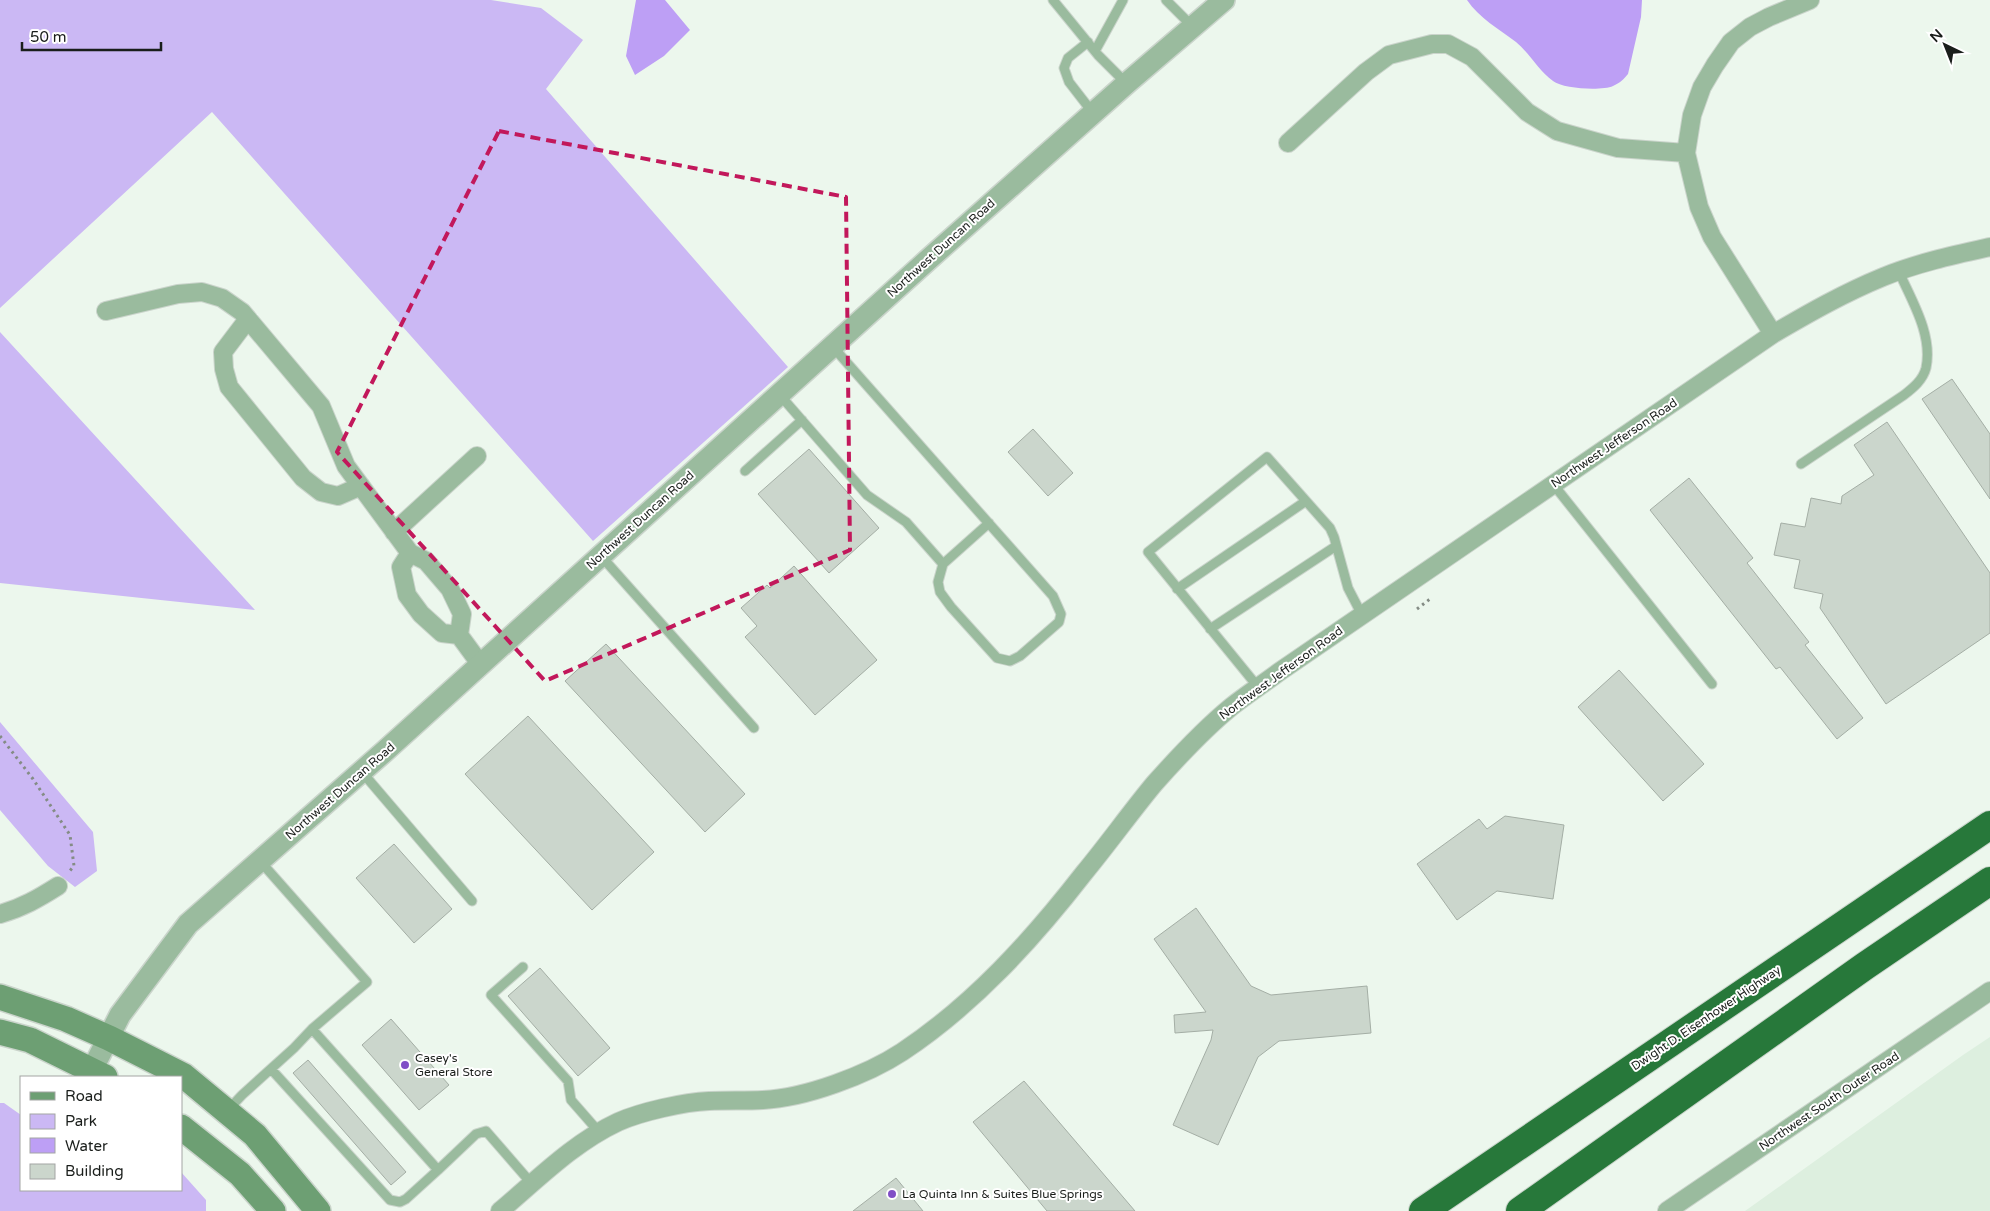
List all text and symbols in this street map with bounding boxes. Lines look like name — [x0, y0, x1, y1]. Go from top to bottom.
scale bar — [22, 20, 161, 52]
north arrow — [1920, 20, 1970, 70]
text: N — [1927, 26, 1946, 46]
text: 50 m — [30, 28, 67, 46]
street label: Northwest Duncan Road — [884, 196, 998, 300]
street label: Northwest Jefferson Road — [1548, 395, 1680, 491]
street label: Northwest Duncan Road — [583, 468, 697, 572]
street label: Northwest Jefferson Road — [1217, 624, 1345, 722]
street label: Northwest Duncan Road — [283, 740, 397, 842]
street label: Dwight D. Eisenhower Highway — [1629, 962, 1784, 1073]
street label: Northwest South Outer Road — [1756, 1049, 1902, 1153]
place label: Casey's General Store — [415, 1051, 493, 1079]
marker: Casey's General Store — [399, 1059, 411, 1071]
legend — [20, 1076, 182, 1191]
text: Road — [65, 1087, 103, 1105]
text: Park — [65, 1112, 97, 1130]
text: Water — [65, 1137, 108, 1155]
text: Building — [65, 1162, 124, 1180]
place label: La Quinta Inn & Suites Blue Springs — [902, 1187, 1103, 1201]
marker: La Quinta Inn & Suites Blue Springs — [886, 1188, 898, 1200]

